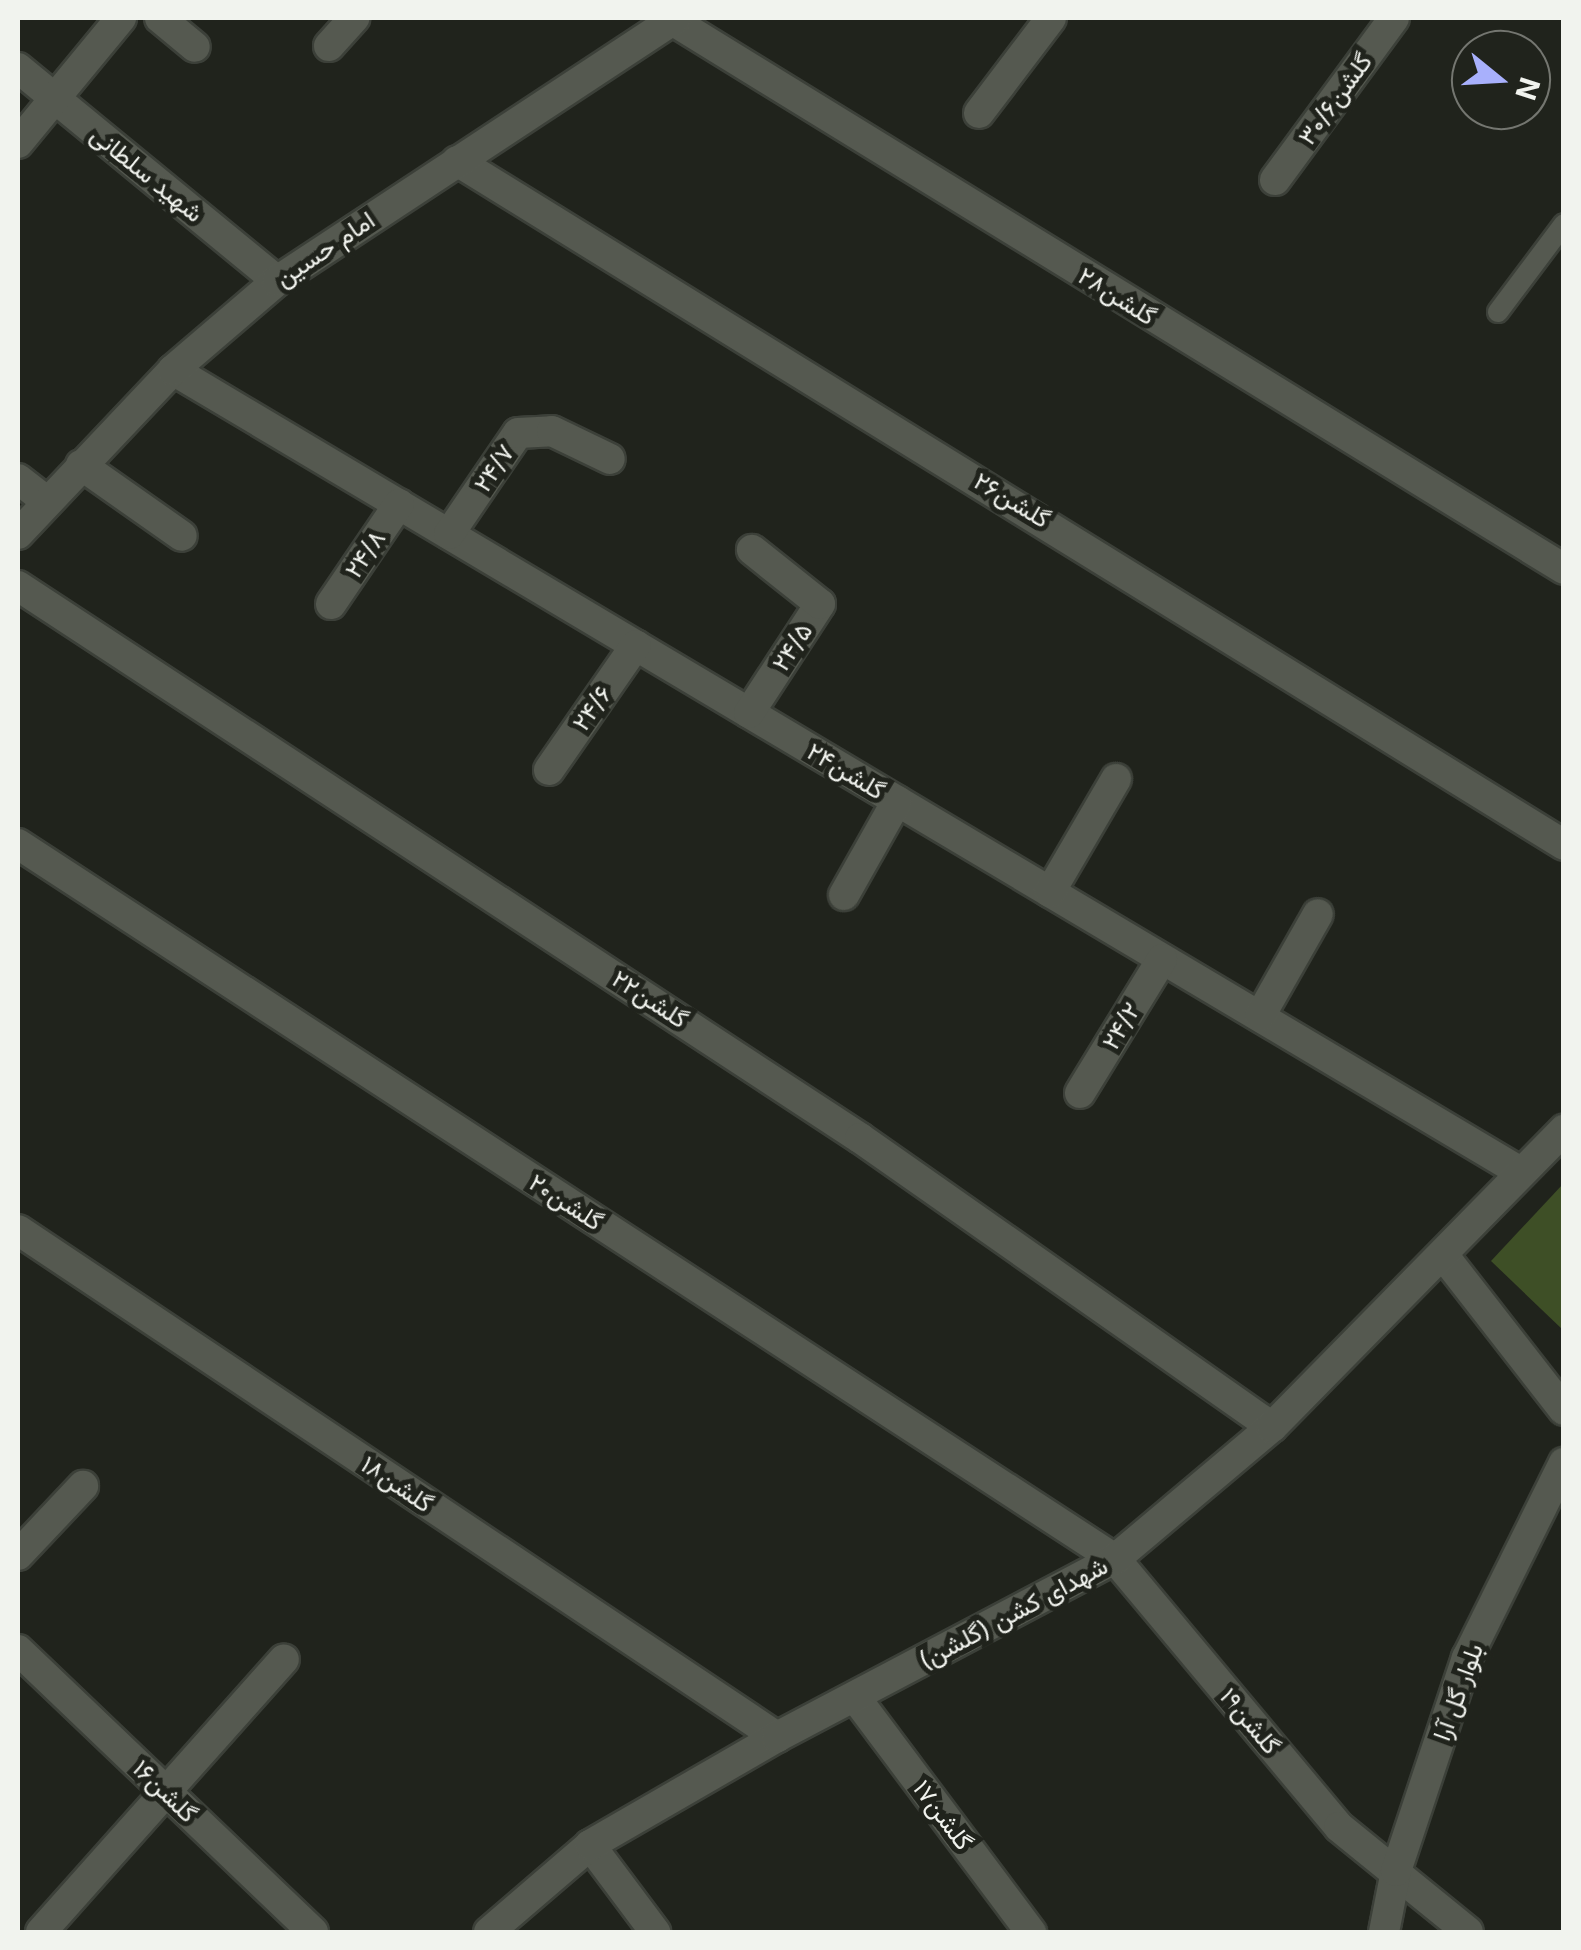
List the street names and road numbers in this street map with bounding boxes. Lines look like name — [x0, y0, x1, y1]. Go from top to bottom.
street label: گلشن۳۰/۶ — [1292, 47, 1378, 151]
street label: شهید سلطانی — [85, 120, 209, 228]
street label: امام حسین — [270, 205, 380, 293]
street label: گلشن۲۸ — [1073, 260, 1161, 332]
street label: ۲۴/۷ — [467, 438, 521, 498]
street label: گلشن۲۶ — [969, 466, 1055, 534]
street label: ۲۴/۸ — [338, 524, 392, 584]
street label: ۲۴/۵ — [765, 617, 819, 677]
street label: ۲۴/۶ — [566, 680, 618, 736]
street label: گلشن۲۴ — [802, 736, 890, 806]
street label: گلشن۲۲ — [606, 963, 694, 1035]
street label: ۲۴/۲ — [1095, 997, 1147, 1055]
street label: گلشن۲۰ — [524, 1167, 608, 1237]
street label: گلشن۱۸ — [355, 1449, 439, 1519]
street label: شهدای کشن (گلشن) — [913, 1551, 1113, 1675]
street label: بلوار گل آرا — [1427, 1639, 1489, 1745]
street label: گلشن۱۹ — [1214, 1682, 1286, 1760]
street label: گلشن۱۶ — [127, 1753, 203, 1829]
street label: گلشن۱۷ — [907, 1774, 979, 1856]

